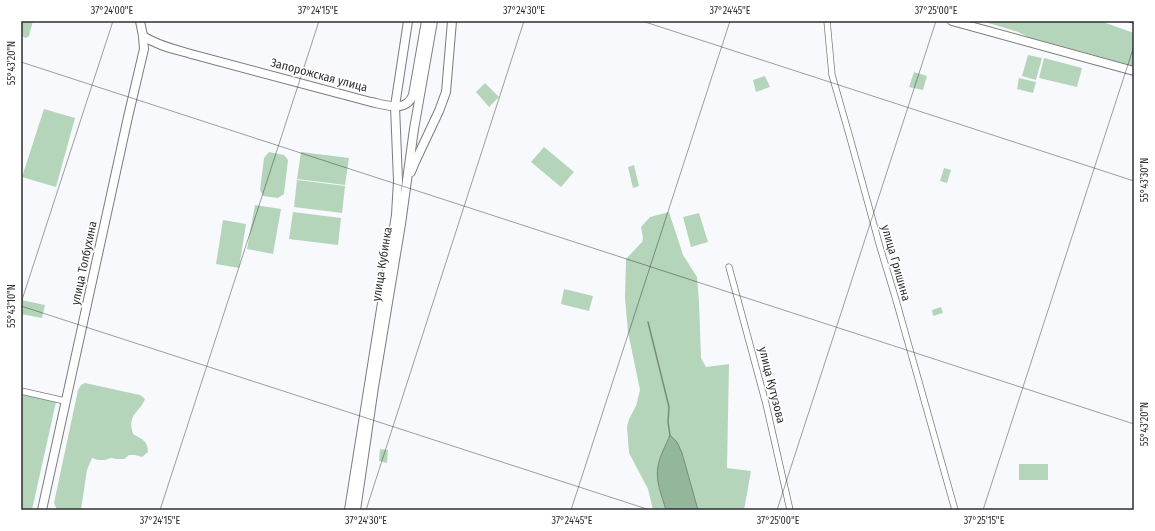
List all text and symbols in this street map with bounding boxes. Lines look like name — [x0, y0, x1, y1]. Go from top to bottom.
text: 37°24'00"E — [91, 5, 134, 17]
text: 37°24'15"E — [298, 5, 339, 17]
text: 37°24'30"E — [503, 5, 545, 17]
text: 37°24'45"E — [710, 5, 751, 17]
text: 37°25'00"E — [915, 5, 958, 17]
text: 55°43'20"N — [6, 41, 18, 85]
street label: Запорожская улица — [269, 55, 369, 95]
text: 55°43'30"N — [1139, 158, 1151, 202]
street label: улица Толбухина — [68, 220, 100, 306]
street label: улица Гришина — [878, 223, 914, 303]
street label: улица Кубинка — [369, 226, 395, 302]
text: 55°43'10"N — [6, 284, 18, 328]
street label: улица Кутузова — [756, 345, 788, 425]
text: 55°43'20"N — [1139, 402, 1151, 446]
text: 37°24'15"E — [140, 515, 181, 527]
text: 37°24'30"E — [345, 515, 387, 527]
text: 37°24'45"E — [552, 515, 593, 527]
text: 37°25'00"E — [757, 515, 800, 527]
text: 37°25'15"E — [964, 515, 1005, 527]

